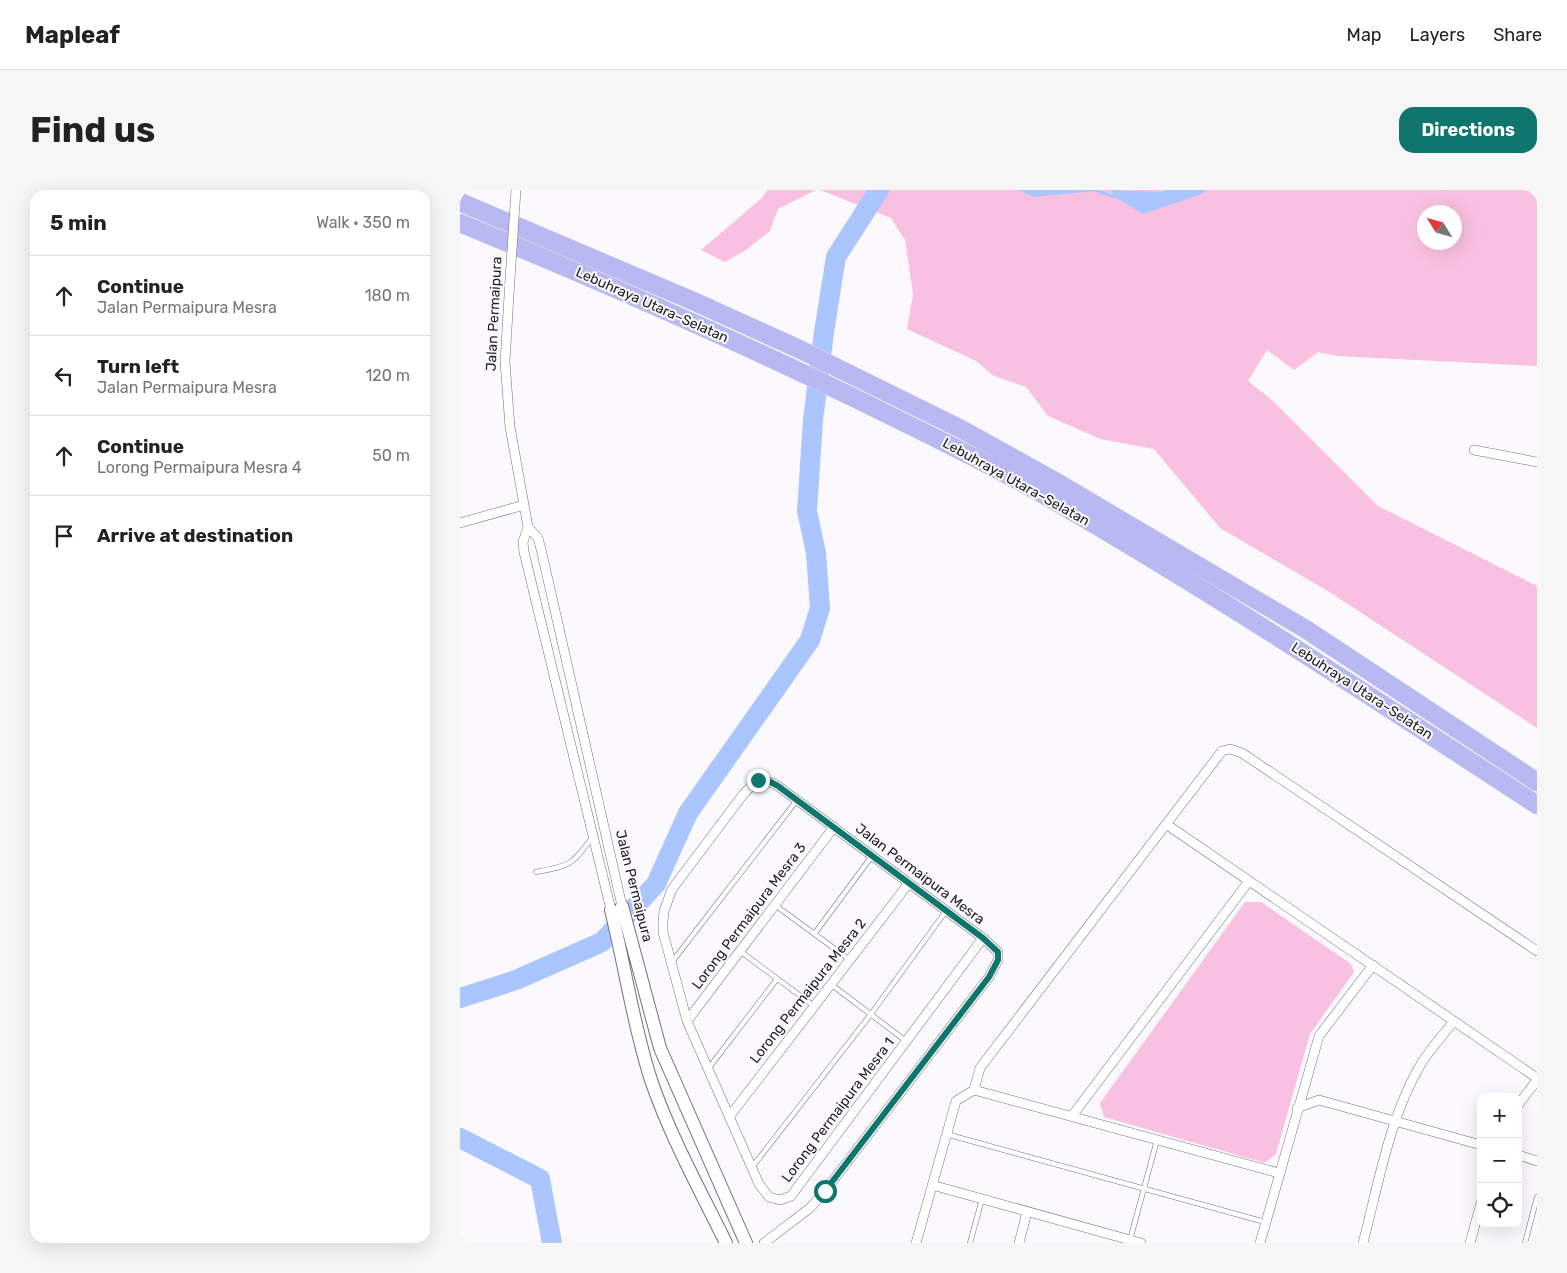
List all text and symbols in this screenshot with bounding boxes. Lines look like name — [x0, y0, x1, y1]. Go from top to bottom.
text: Mapleaf — [25, 21, 120, 49]
text: Map — [1347, 24, 1382, 46]
text: Layers — [1410, 24, 1465, 46]
text: Share — [1493, 24, 1542, 46]
button: Directions — [1399, 107, 1537, 153]
text: Find us — [30, 109, 155, 151]
north arrow — [1417, 205, 1462, 250]
text: 5 min — [50, 210, 107, 235]
text: Walk · 350 m — [316, 213, 410, 232]
street label: Jalan Permaipura — [483, 256, 505, 372]
street label: Lebuhraya Utara–Selatan — [573, 264, 731, 346]
text: Continue — [97, 275, 184, 298]
icon: ahead — [50, 282, 78, 310]
text: 180 m — [365, 286, 410, 305]
text: Jalan Permaipura Mesra — [97, 298, 277, 317]
text: Turn left — [97, 355, 179, 378]
icon: left — [50, 362, 78, 390]
text: 120 m — [365, 366, 410, 385]
text: Jalan Permaipura Mesra — [97, 378, 277, 397]
street label: Lebuhraya Utara–Selatan — [940, 434, 1092, 530]
text: Continue — [97, 435, 184, 458]
icon: ahead — [50, 442, 78, 470]
text: 50 m — [372, 446, 410, 465]
text: Lorong Permaipura Mesra 4 — [97, 458, 302, 477]
icon: arrive — [50, 522, 78, 550]
text: Arrive at destination — [97, 524, 293, 547]
street label: Lebuhraya Utara–Selatan — [1288, 639, 1436, 743]
route end — [747, 769, 770, 792]
street label: Jalan Permaipura Mesra — [852, 820, 988, 928]
street label: Jalan Permaipura — [612, 828, 656, 944]
street label: Lorong Permaipura Mesra 3 — [688, 839, 810, 993]
street label: Lorong Permaipura Mesra 2 — [746, 915, 870, 1067]
street label: Lorong Permaipura Mesra 1 — [778, 1034, 898, 1186]
map controls — [1477, 1093, 1522, 1228]
button: + — [1477, 1093, 1522, 1138]
button: − — [1477, 1138, 1522, 1183]
route start — [814, 1180, 837, 1203]
button: locate — [1477, 1183, 1522, 1228]

